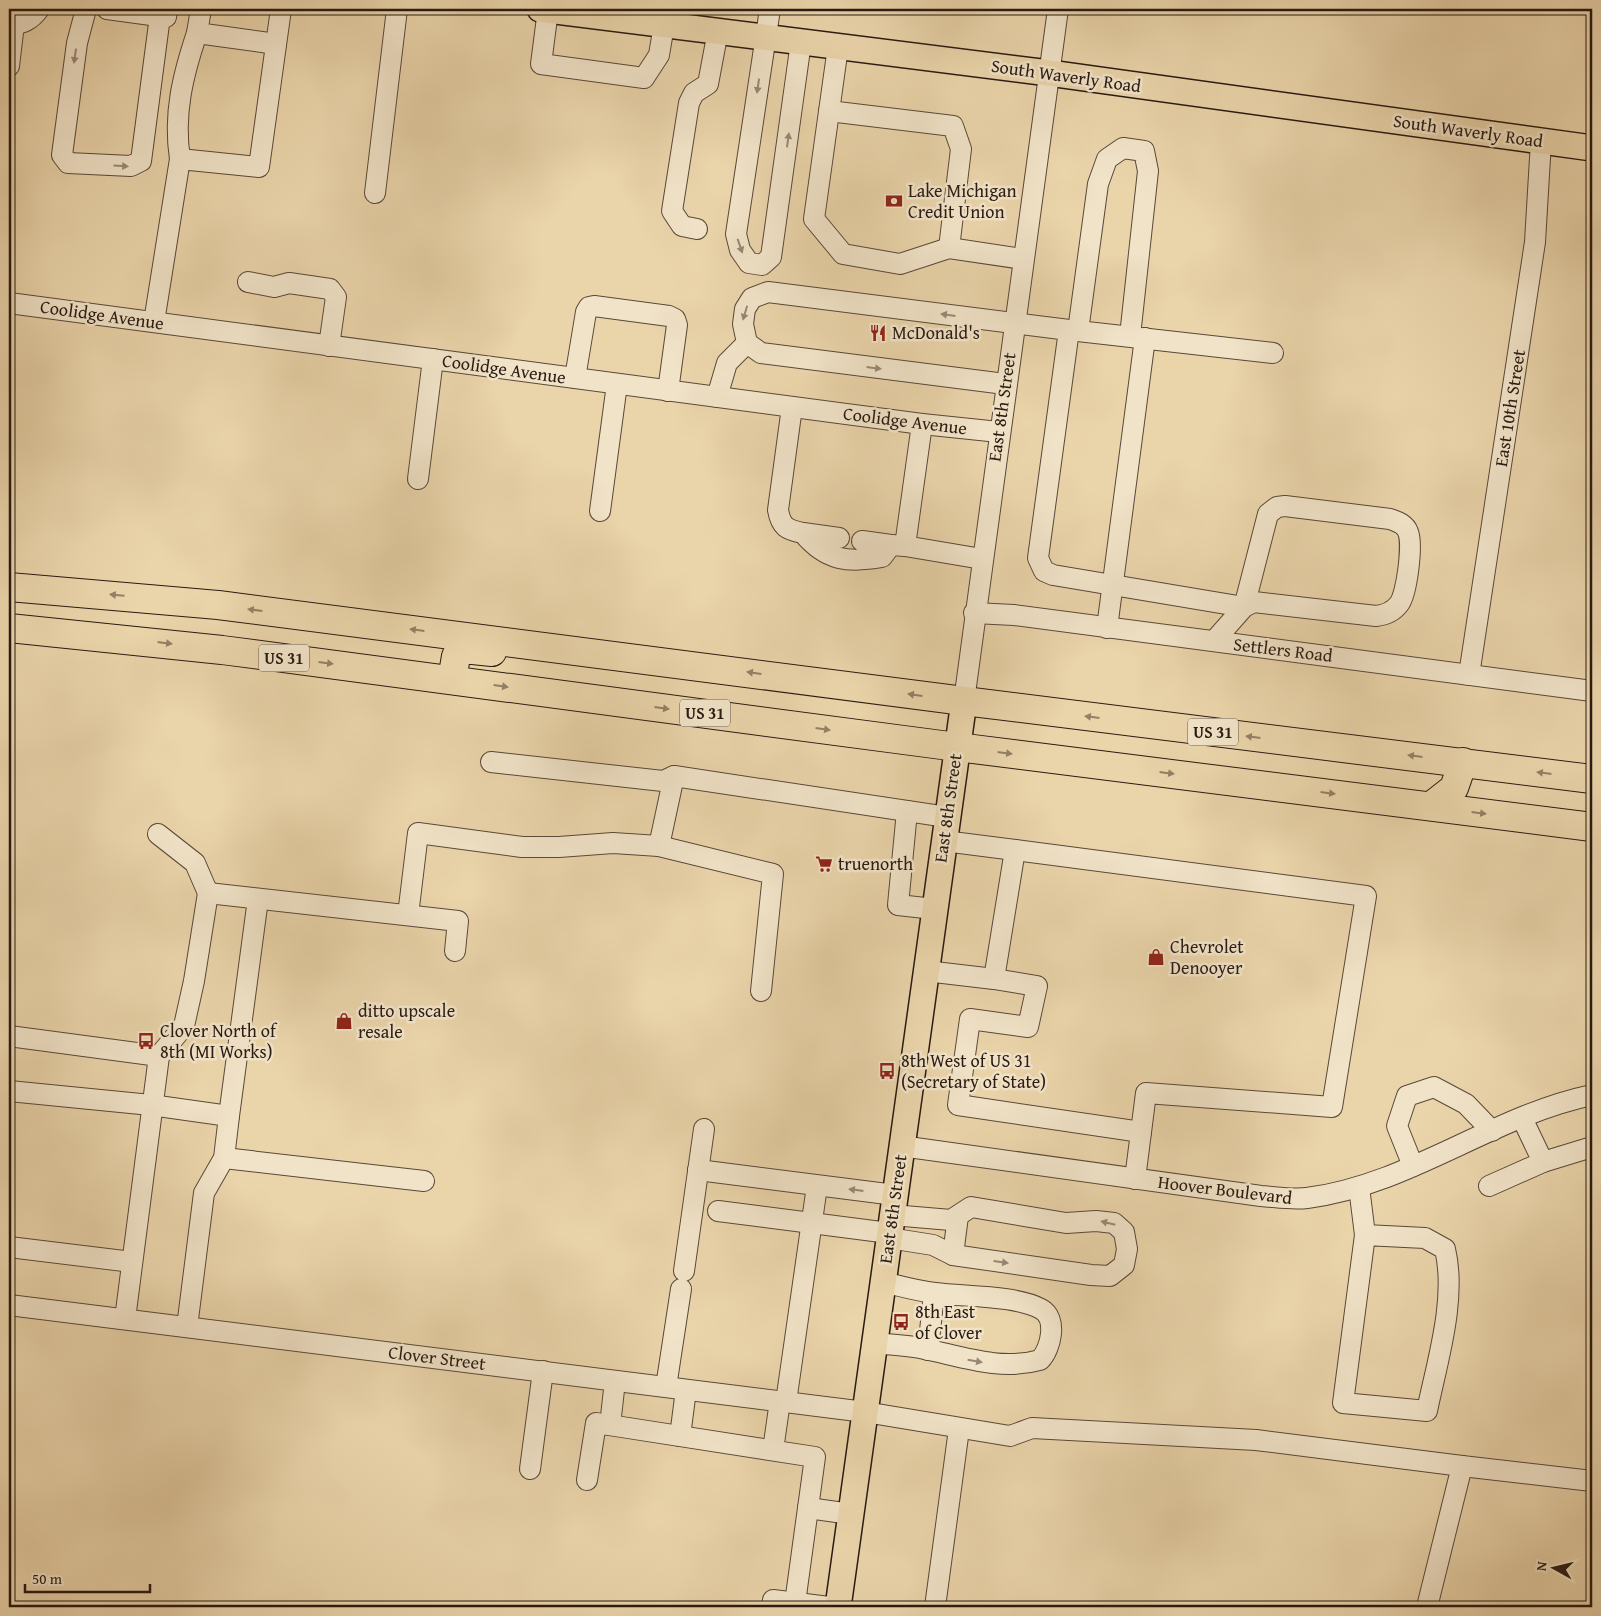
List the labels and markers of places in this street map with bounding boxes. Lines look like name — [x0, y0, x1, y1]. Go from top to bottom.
place label: Lake Michigan Credit Union — [908, 177, 1017, 225]
bank icon: Lake Michigan Credit Union — [884, 191, 904, 211]
place label: McDonald's — [892, 319, 980, 346]
restaurant icon: McDonald's — [868, 323, 888, 343]
place label: truenorth — [838, 850, 913, 877]
supermarket icon: truenorth — [814, 854, 834, 874]
place label: Chevrolet Denooyer — [1170, 933, 1244, 981]
shop icon: Chevrolet Denooyer — [1146, 947, 1166, 967]
place label: ditto upscale resale — [358, 997, 455, 1045]
shop icon: ditto upscale resale — [334, 1011, 354, 1031]
place label: Clover North of 8th (MI Works) — [160, 1017, 278, 1065]
bus stop icon: Clover North of 8th (MI Works) — [136, 1031, 156, 1051]
place label: 8th West of US 31 (Secretary of State) — [901, 1047, 1046, 1095]
bus stop icon: 8th West of US 31 (Secretary of State) — [877, 1061, 897, 1081]
place label: 8th East of Clover — [915, 1298, 983, 1346]
bus stop icon: 8th East of Clover — [891, 1312, 911, 1332]

